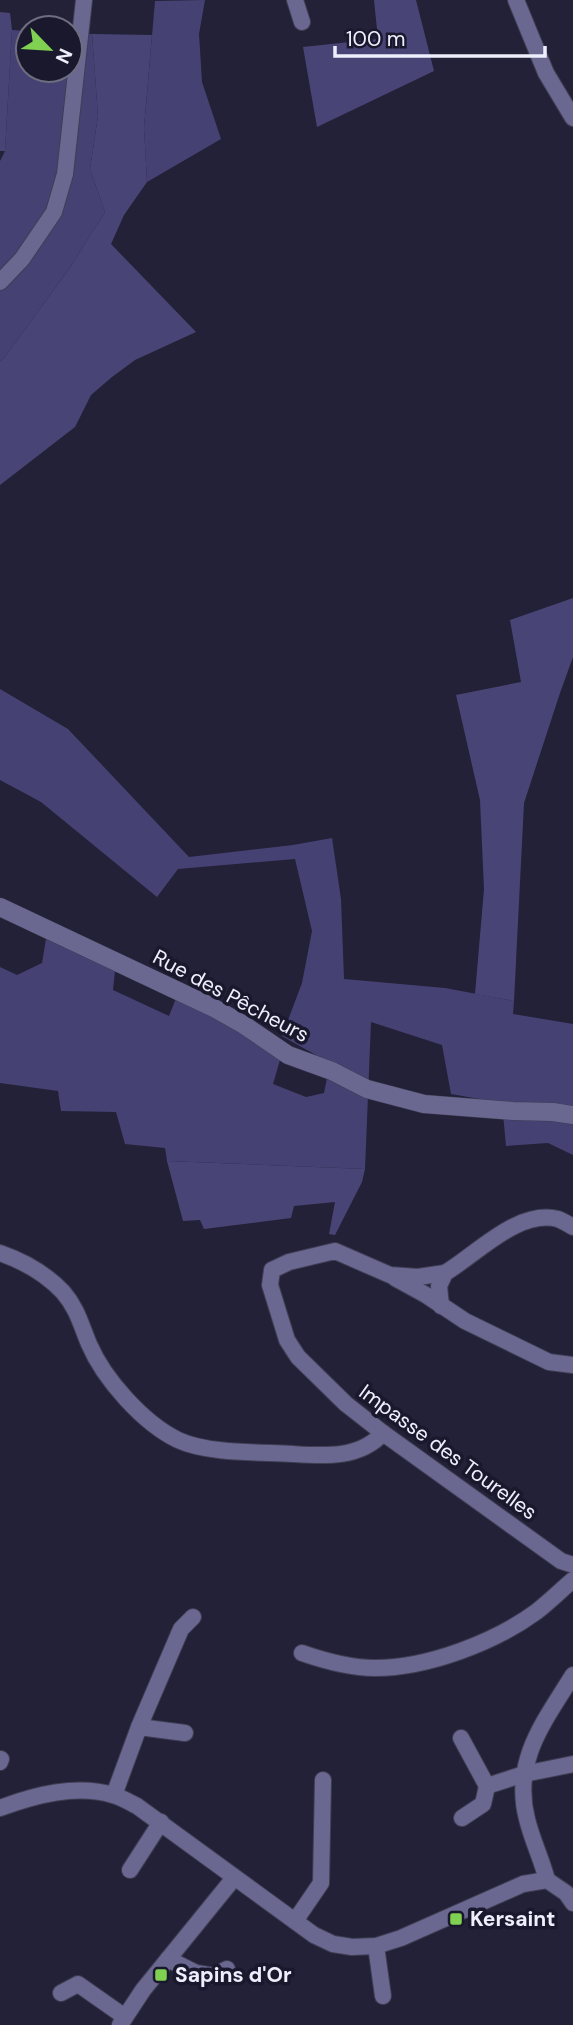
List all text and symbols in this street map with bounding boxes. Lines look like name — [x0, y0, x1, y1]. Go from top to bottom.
north arrow — [14, 14, 84, 84]
scale bar — [335, 14, 545, 58]
text: 100 m — [346, 25, 406, 53]
text: N — [50, 44, 78, 68]
street label: Rue des Pêcheurs — [148, 943, 314, 1049]
street label: Impasse des Tourelles — [353, 1378, 543, 1526]
place label: Kersaint — [470, 1905, 555, 1933]
marker: Kersaint — [448, 1911, 464, 1927]
place label: Sapins d'Or — [175, 1961, 292, 1989]
marker: Sapins d'Or — [153, 1967, 169, 1983]

